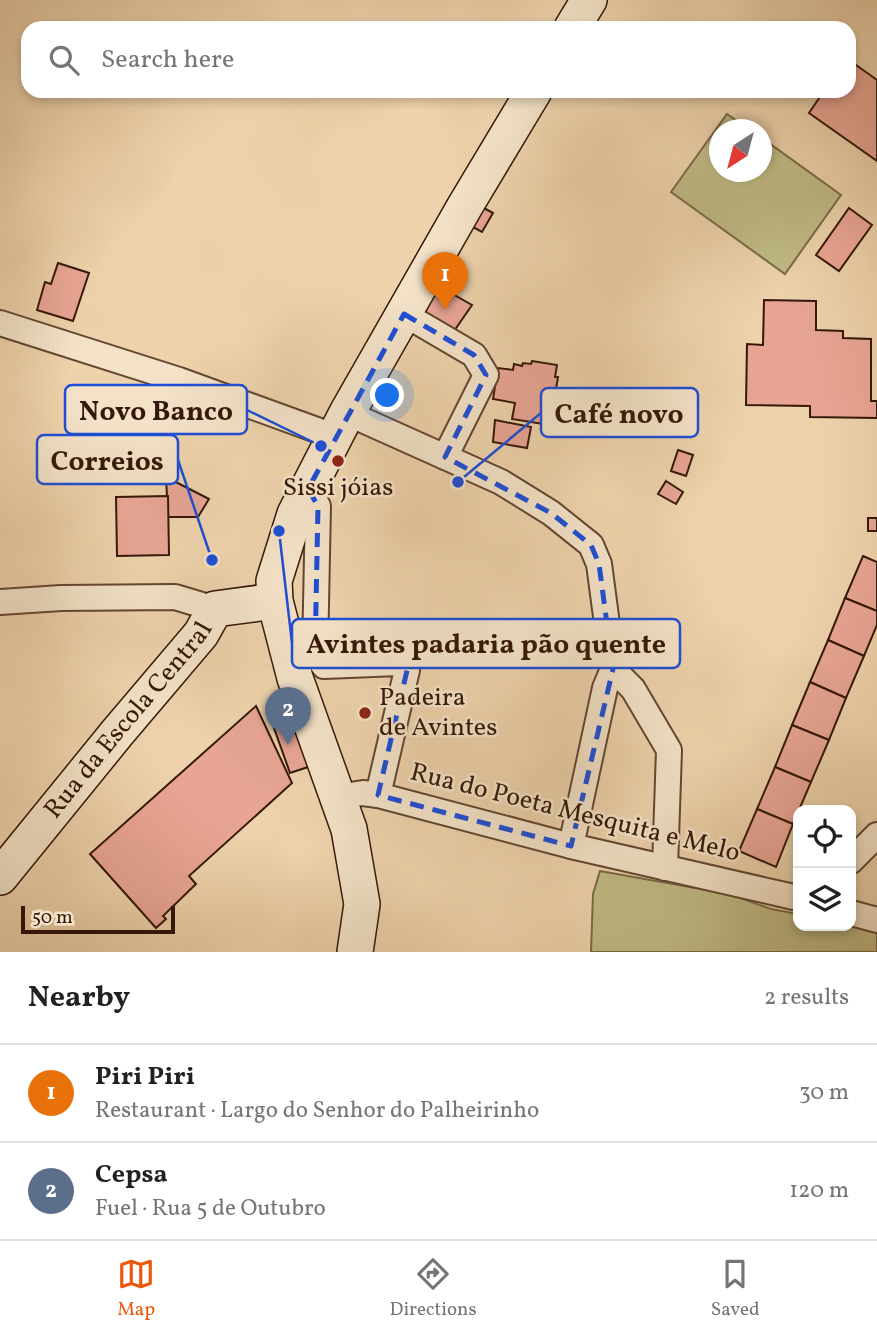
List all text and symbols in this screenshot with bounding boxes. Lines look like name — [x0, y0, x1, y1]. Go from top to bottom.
search box — [21, 21, 856, 98]
icon: search — [45, 41, 83, 79]
text: Search here — [101, 42, 234, 78]
north arrow — [709, 119, 772, 182]
pin: 1 — [422, 252, 468, 310]
your location — [370, 378, 404, 412]
callout: Novo Banco — [65, 385, 247, 434]
callout: Café novo — [541, 388, 698, 437]
text: Novo Banco — [79, 393, 233, 432]
text: Café novo — [555, 396, 684, 435]
callout: Correios — [37, 435, 178, 484]
text: Correios — [50, 443, 164, 482]
marker: Sissi jóias — [330, 453, 346, 469]
place label: Sissi jóias — [283, 470, 393, 506]
street label: Rua da Escola Central — [36, 615, 222, 827]
callout: Avintes padaria pão quente — [292, 619, 680, 668]
text: Avintes padaria pão quente — [306, 626, 666, 665]
place label: Padeira de Avintes — [379, 680, 497, 746]
pin: 2 — [265, 687, 311, 745]
marker: Padeira de Avintes — [357, 705, 373, 721]
street label: Rua do Poeta Mesquita e Melo — [406, 755, 744, 871]
map controls — [793, 805, 856, 931]
button: locate — [793, 805, 856, 868]
button: layers — [793, 868, 856, 931]
scale bar — [21, 903, 175, 935]
text: 50 m — [32, 905, 73, 931]
text: Nearby — [28, 977, 130, 1019]
text: 2 results — [764, 982, 849, 1014]
text: Piri Piri — [95, 1059, 195, 1095]
text: 1 — [46, 1077, 56, 1109]
text: 30 m — [799, 1077, 849, 1109]
text: Restaurant · Largo do Senhor do Palheirinho — [95, 1095, 539, 1127]
text: Cepsa — [95, 1157, 168, 1193]
text: 2 — [45, 1175, 57, 1207]
text: 120 m — [789, 1175, 849, 1207]
text: Fuel · Rua 5 de Outubro — [95, 1193, 326, 1225]
tab: Map — [117, 1255, 155, 1323]
tab: Directions — [390, 1255, 477, 1323]
tab: Saved — [711, 1255, 760, 1323]

